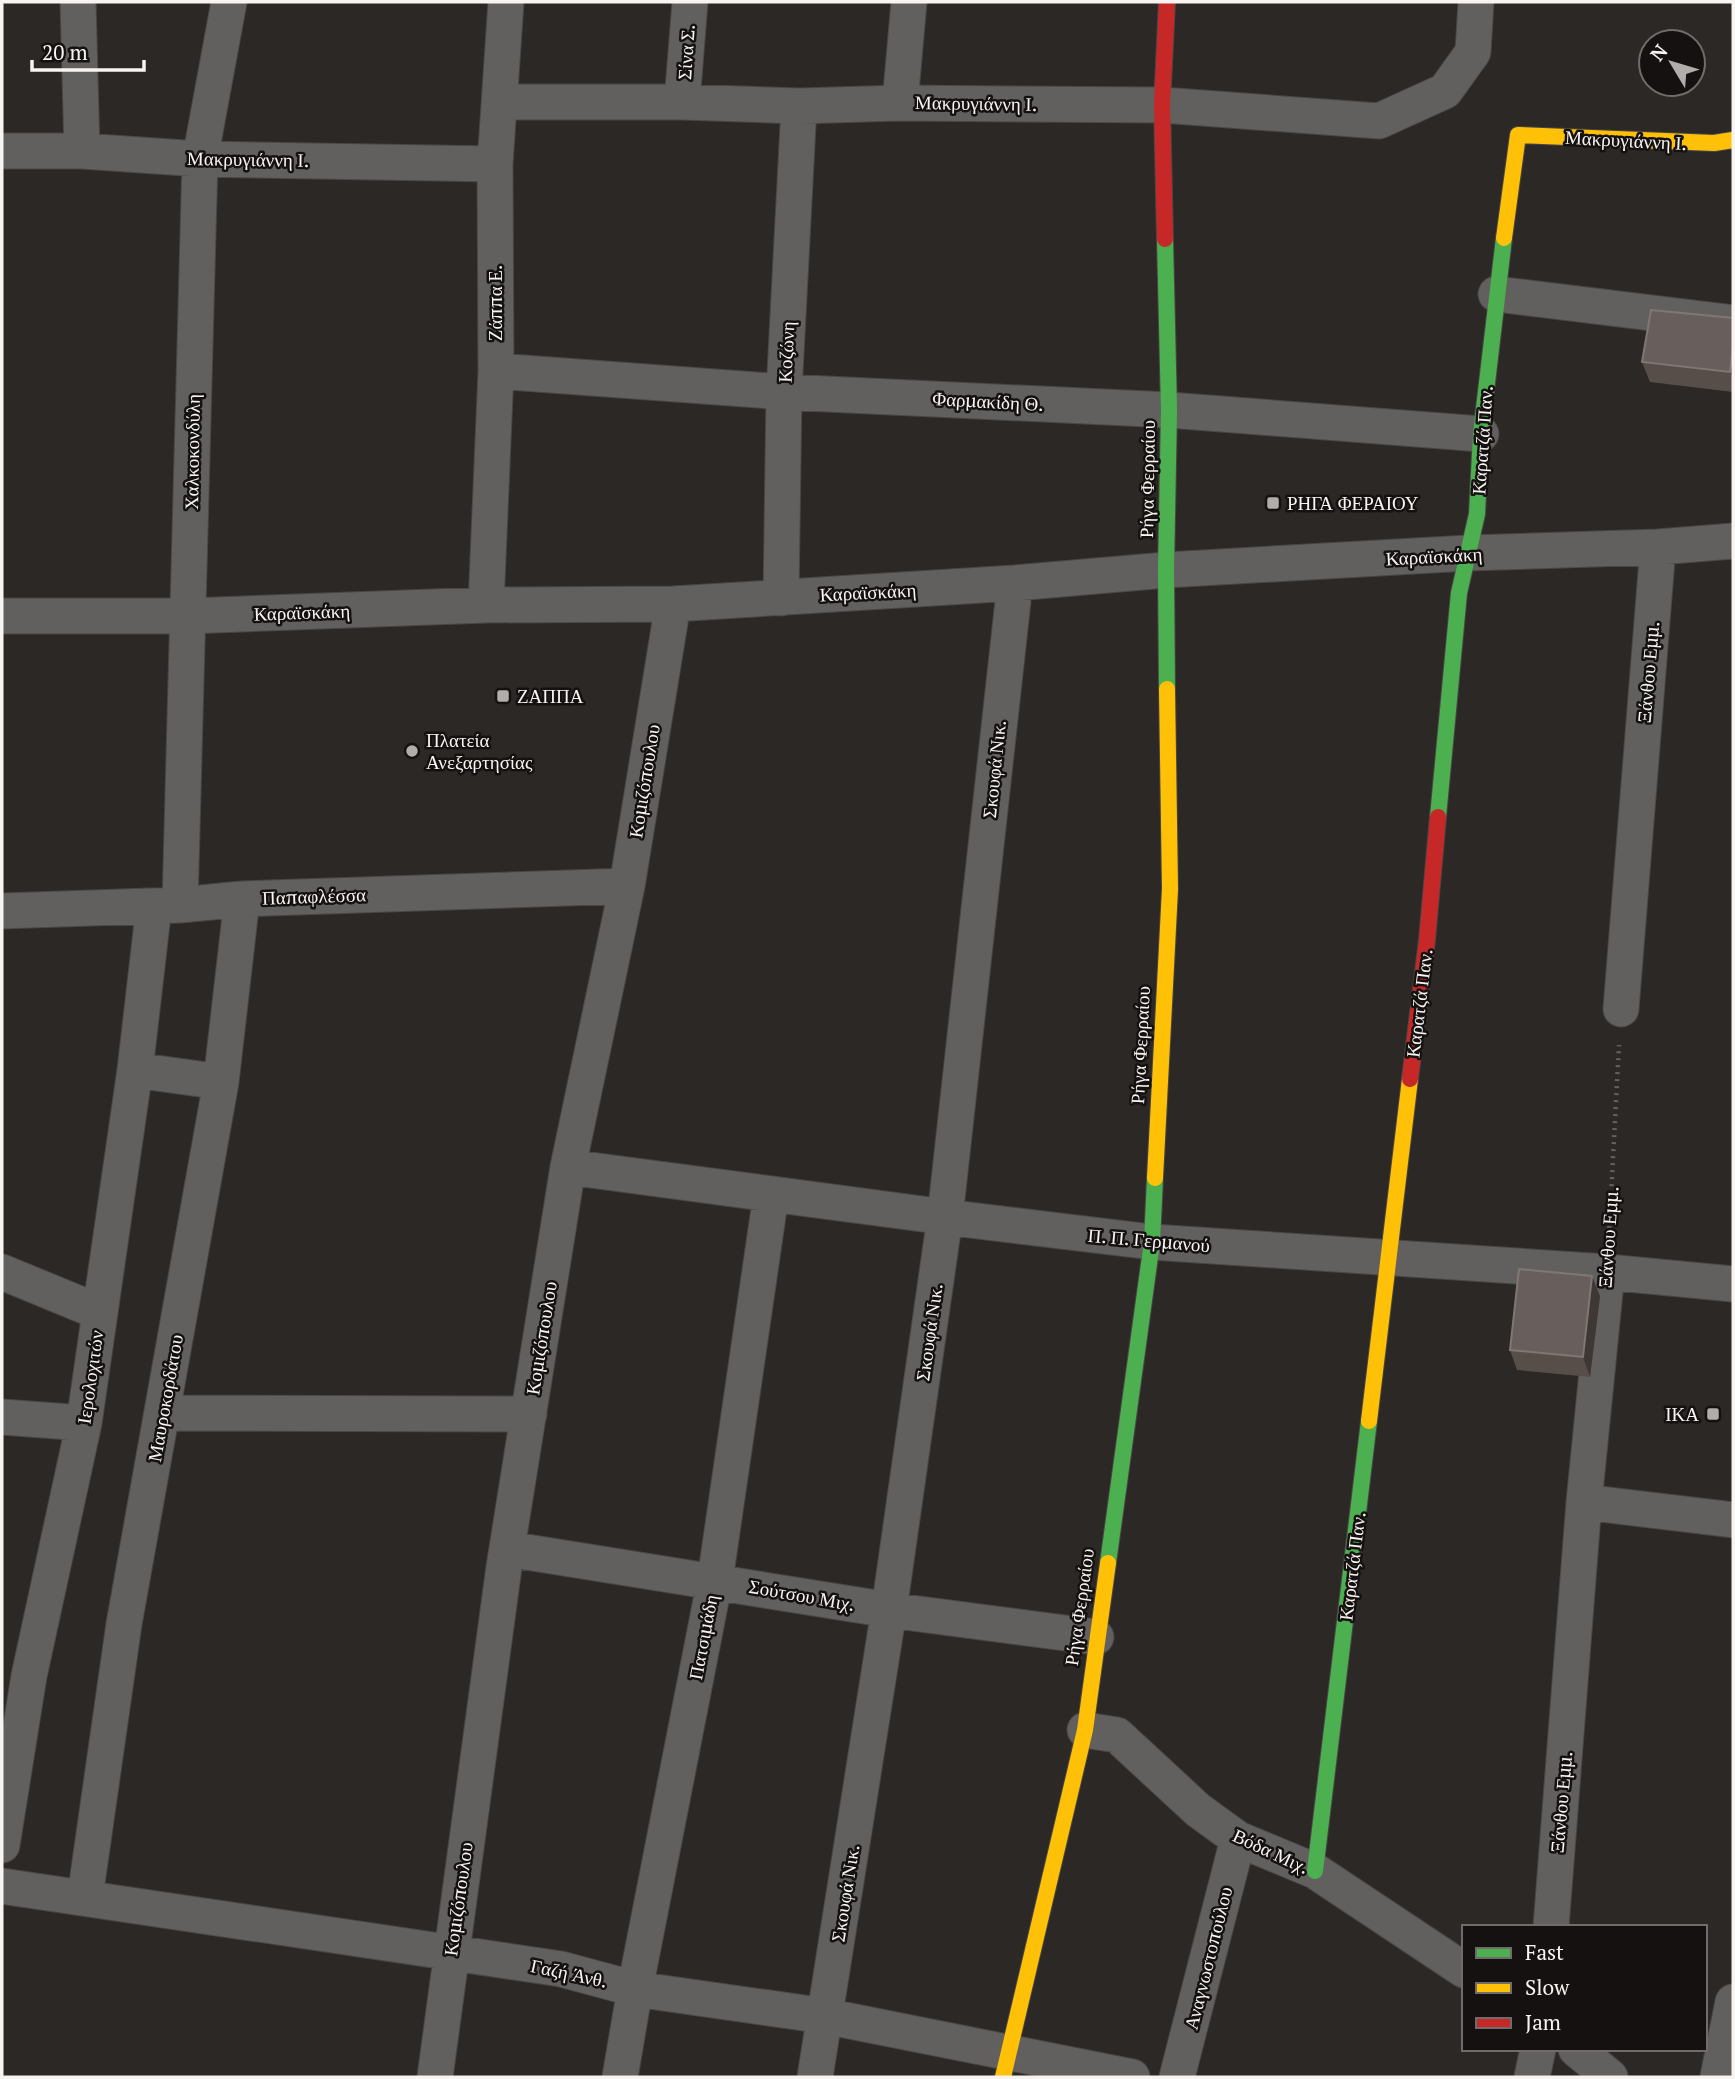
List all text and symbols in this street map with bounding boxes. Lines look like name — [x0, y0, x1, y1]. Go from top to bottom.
street label: Σίνα Σ. — [671, 23, 700, 81]
scale bar — [32, 28, 144, 72]
north arrow — [1637, 28, 1707, 98]
text: 20 m — [42, 38, 88, 66]
text: N — [1644, 38, 1673, 66]
street label: Μακρυγιάννη Ι. — [915, 89, 1037, 116]
street label: Μακρυγιάννη Ι. — [1564, 124, 1688, 155]
street label: Μακρυγιάννη Ι. — [187, 145, 309, 172]
street label: Ζάππα Ε. — [482, 265, 507, 341]
street label: Κοζώνη — [771, 321, 800, 383]
street label: Φαρμακίδη Θ. — [932, 385, 1044, 416]
street label: Καρατζά Παν. — [1465, 385, 1498, 495]
street label: Χαλκοκονδύλη — [178, 394, 205, 510]
street label: Ρήγα Φερραίου — [1133, 420, 1160, 538]
place label: ΡΗΓΑ ΦΕΡΑΙΟΥ — [1287, 490, 1419, 515]
marker: ΡΗΓΑ ΦΕΡΑΙΟΥ — [1265, 495, 1281, 511]
street label: Καραϊσκάκη — [1385, 540, 1483, 571]
street label: Καραϊσκάκη — [819, 576, 917, 607]
street label: Καραϊσκάκη — [253, 597, 351, 626]
street label: Ξάνθου Εμμ. — [1631, 620, 1664, 724]
place label: ΖΑΠΠΑ — [517, 683, 584, 708]
marker: ΖΑΠΠΑ — [495, 688, 511, 704]
street label: Σκουφά Νικ. — [976, 719, 1011, 819]
street label: Κομιζόπουλου — [622, 722, 665, 839]
place label: Πλατεία Ανεξαρτησίας — [426, 727, 533, 774]
marker: Πλατεία Ανεξαρτησίας — [404, 743, 420, 759]
street label: Παπαφλέσσα — [262, 881, 366, 910]
street label: Καρατζά Παν. — [1399, 947, 1438, 1059]
street label: Ρήγα Φερραίου — [1124, 985, 1155, 1105]
street label: Ξάνθου Εμμ. — [1591, 1185, 1624, 1289]
street label: Π. Π. Γερμανού — [1087, 1222, 1211, 1257]
street label: Κομιζόπουλου — [519, 1279, 562, 1396]
street label: Σκουφά Νικ. — [909, 1281, 948, 1382]
street label: Ιερολοχιτών — [71, 1328, 109, 1425]
street label: Μαυροκορδάτου — [141, 1332, 188, 1464]
place label: ΙΚΑ — [1665, 1401, 1699, 1426]
marker: ΙΚΑ — [1705, 1406, 1721, 1422]
street label: Καρατζά Παν. — [1332, 1510, 1371, 1622]
street label: Ρήγα Φερραίου — [1058, 1547, 1099, 1667]
street label: Σούτσου Μιχ. — [747, 1573, 857, 1616]
street label: Πατσιμάδη — [682, 1592, 723, 1682]
street label: Ξάνθου Εμμ. — [1544, 1750, 1577, 1854]
street label: Βόδα Μιχ. — [1229, 1822, 1313, 1879]
street label: Κομιζόπουλου — [437, 1840, 478, 1957]
street label: Σκουφά Νικ. — [824, 1842, 865, 1943]
street label: Αναγνωστοπούλου — [1178, 1884, 1237, 2032]
legend — [1462, 1925, 1707, 2051]
text: Fast — [1525, 1938, 1564, 1966]
street label: Γαζή Άνθ. — [528, 1952, 610, 1993]
text: Slow — [1525, 1973, 1570, 2001]
text: Jam — [1525, 2008, 1561, 2036]

